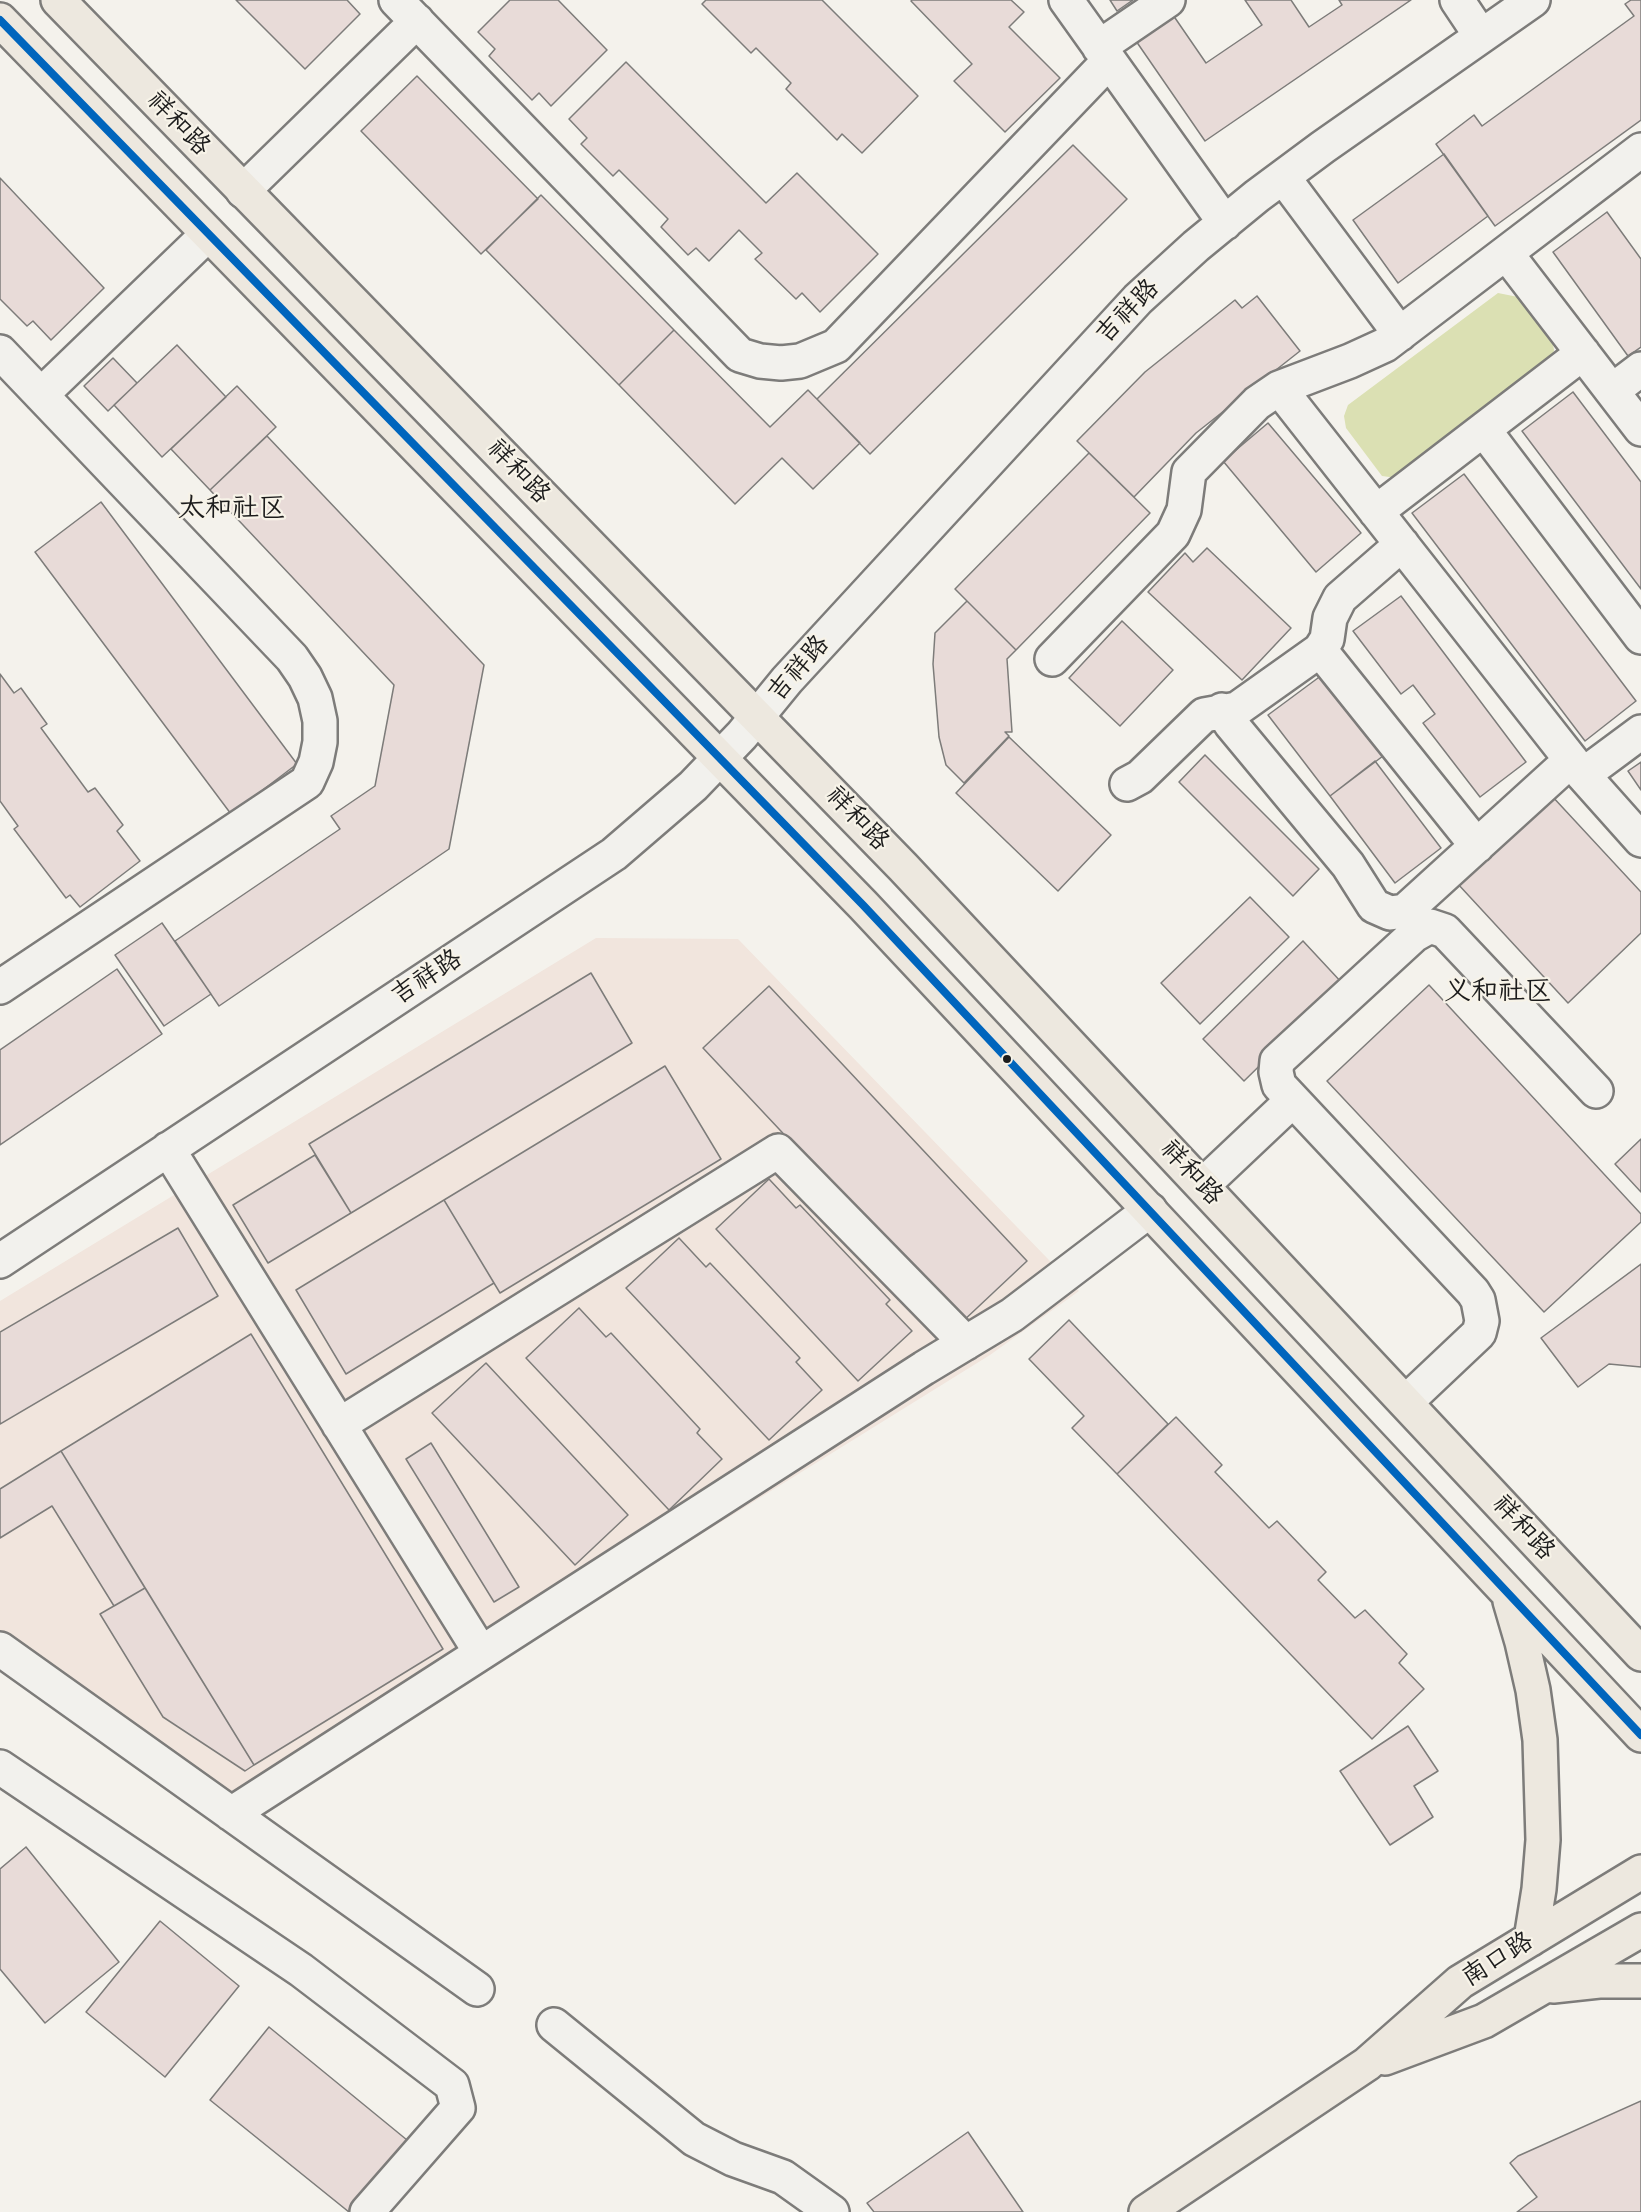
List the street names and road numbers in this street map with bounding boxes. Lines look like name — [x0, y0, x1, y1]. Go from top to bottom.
street label: 祥和路 — [140, 85, 216, 163]
street label: 吉祥路 — [1090, 273, 1166, 351]
street label: 祥和路 — [480, 433, 556, 511]
street label: 吉祥路 — [762, 629, 836, 709]
street label: 祥和路 — [819, 780, 895, 858]
street label: 吉祥路 — [386, 944, 468, 1012]
street label: 祥和路 — [1153, 1134, 1229, 1212]
street label: 祥和路 — [1485, 1489, 1561, 1567]
street label: 南口路 — [1457, 1926, 1539, 1994]

